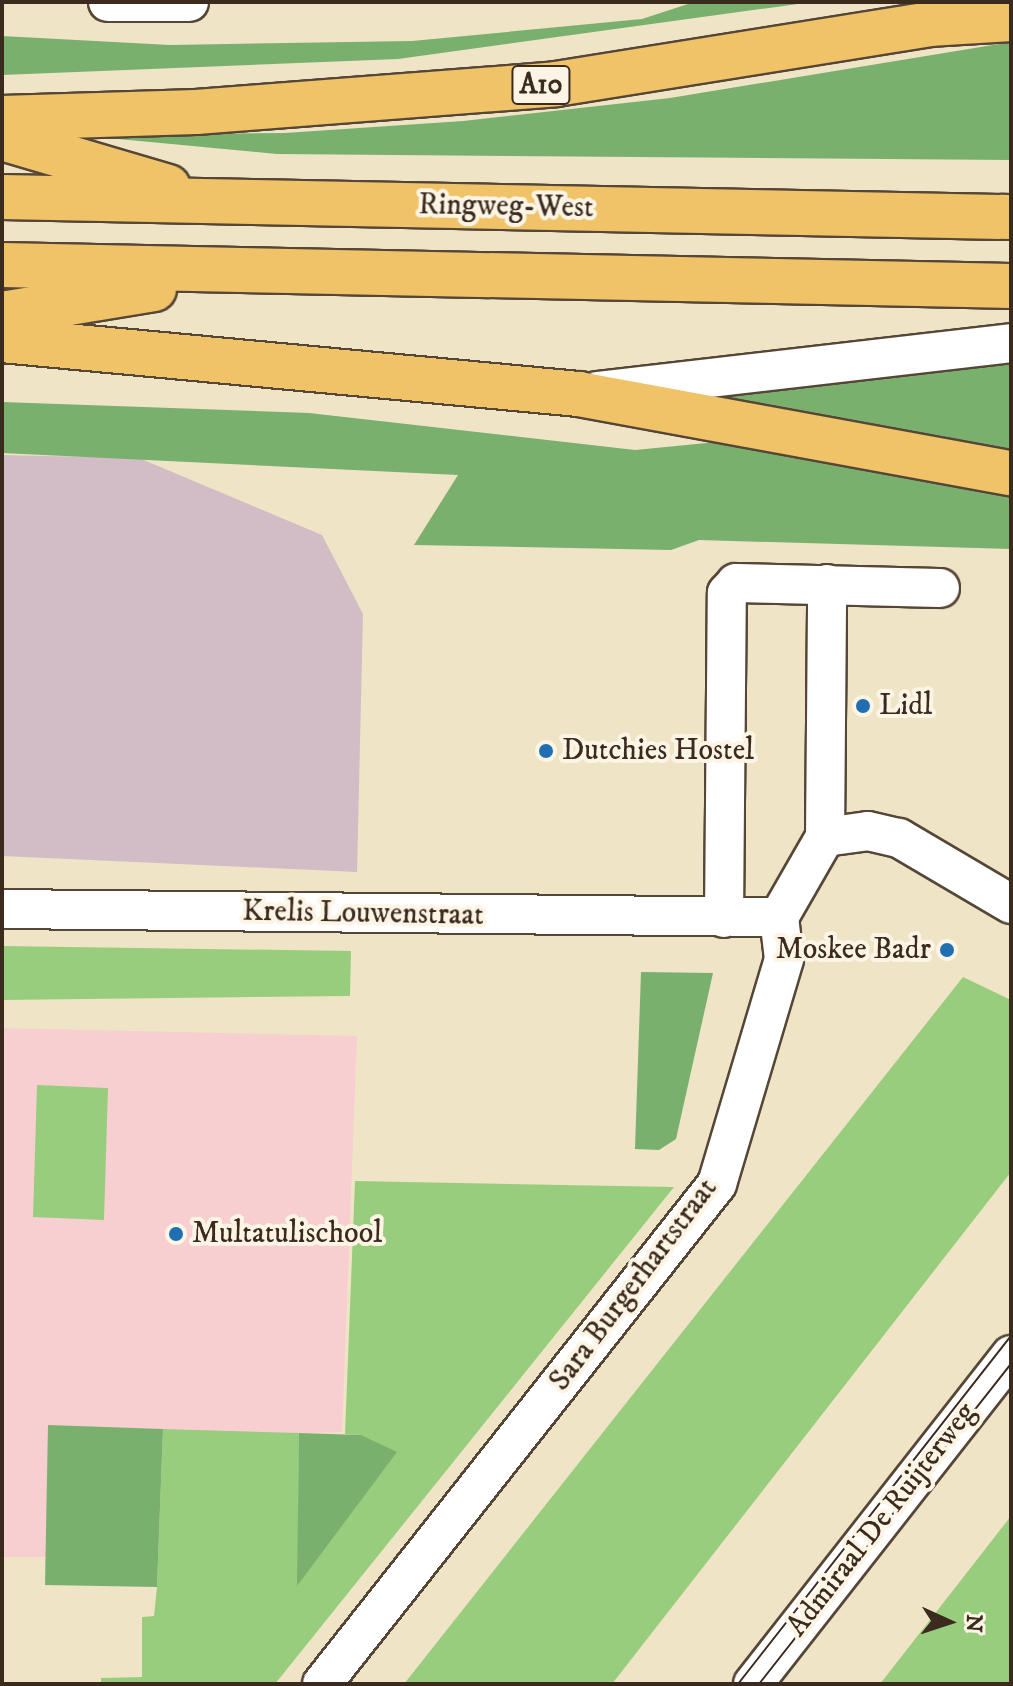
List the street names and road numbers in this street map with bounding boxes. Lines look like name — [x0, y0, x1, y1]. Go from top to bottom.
road number: A10 — [511, 61, 571, 109]
street label: Ringweg-West — [418, 187, 594, 227]
street label: Krelis Louwenstraat — [242, 894, 484, 934]
street label: Sara Burgerhartstraat — [542, 1172, 726, 1398]
street label: Admiraal De Ruijterweg — [780, 1396, 984, 1644]

